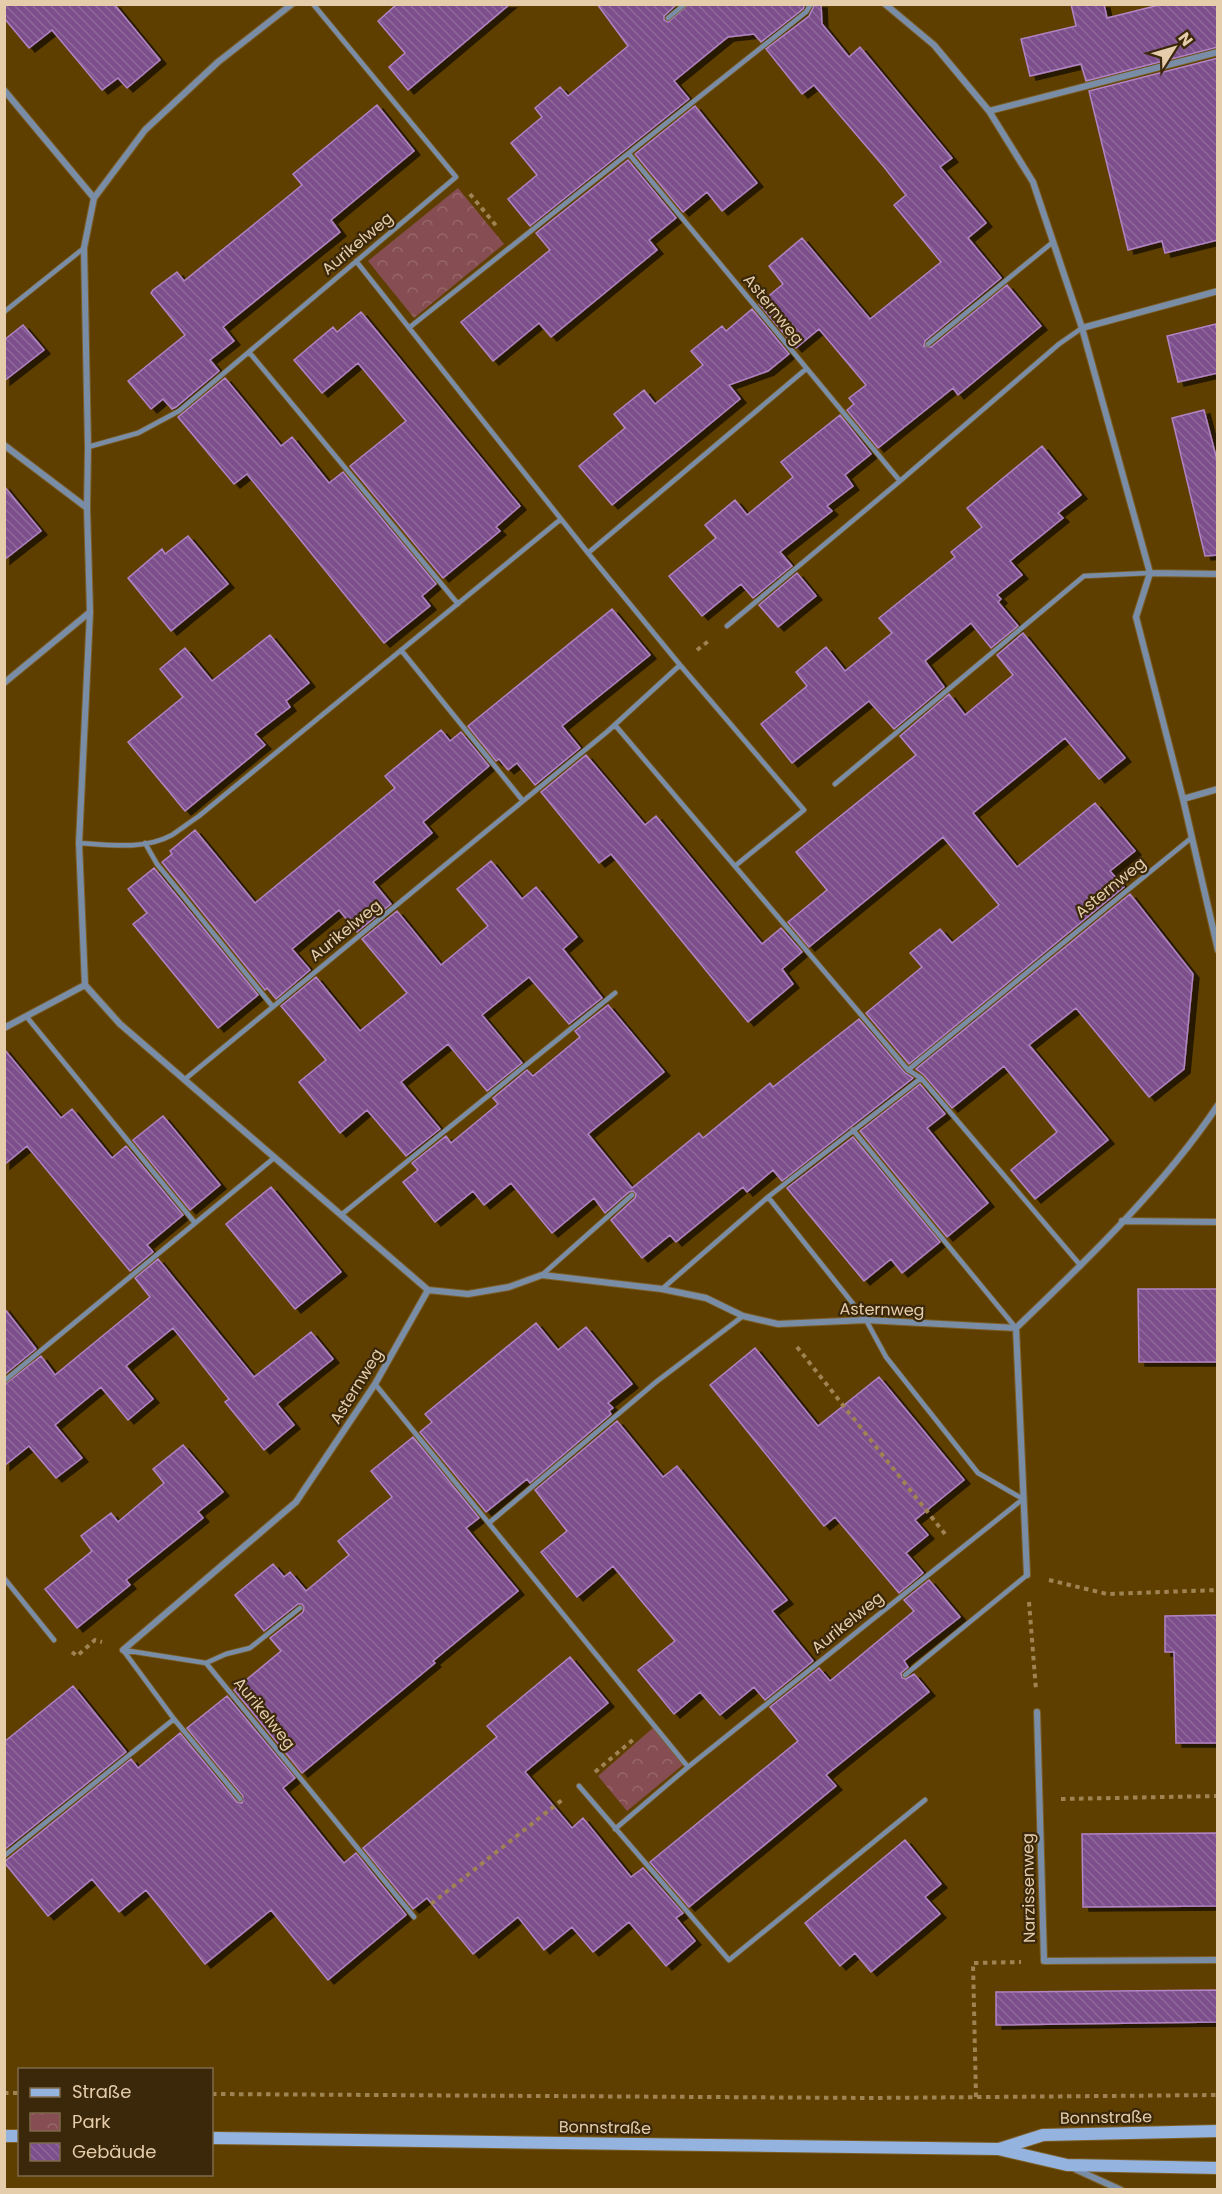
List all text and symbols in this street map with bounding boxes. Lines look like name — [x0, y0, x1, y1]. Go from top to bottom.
north arrow — [1144, 18, 1204, 78]
text: N — [1173, 28, 1198, 51]
street label: Aurikelweg — [317, 207, 398, 280]
street label: Asternweg — [738, 269, 809, 350]
street label: Asternweg — [1070, 852, 1151, 923]
street label: Aurikelweg — [304, 894, 386, 967]
street label: Asternweg — [839, 1297, 925, 1322]
street label: Asternweg — [324, 1344, 389, 1428]
street label: Aurikelweg — [806, 1586, 888, 1659]
street label: Aurikelweg — [228, 1672, 301, 1754]
street label: Narzissenweg — [1016, 1833, 1041, 1943]
legend — [18, 2068, 213, 2176]
text: Straße — [72, 2079, 131, 2104]
street label: Bonnstraße — [1060, 2105, 1152, 2130]
text: Park — [72, 2109, 111, 2134]
street label: Bonnstraße — [559, 2115, 651, 2140]
text: Gebäude — [72, 2139, 156, 2164]

